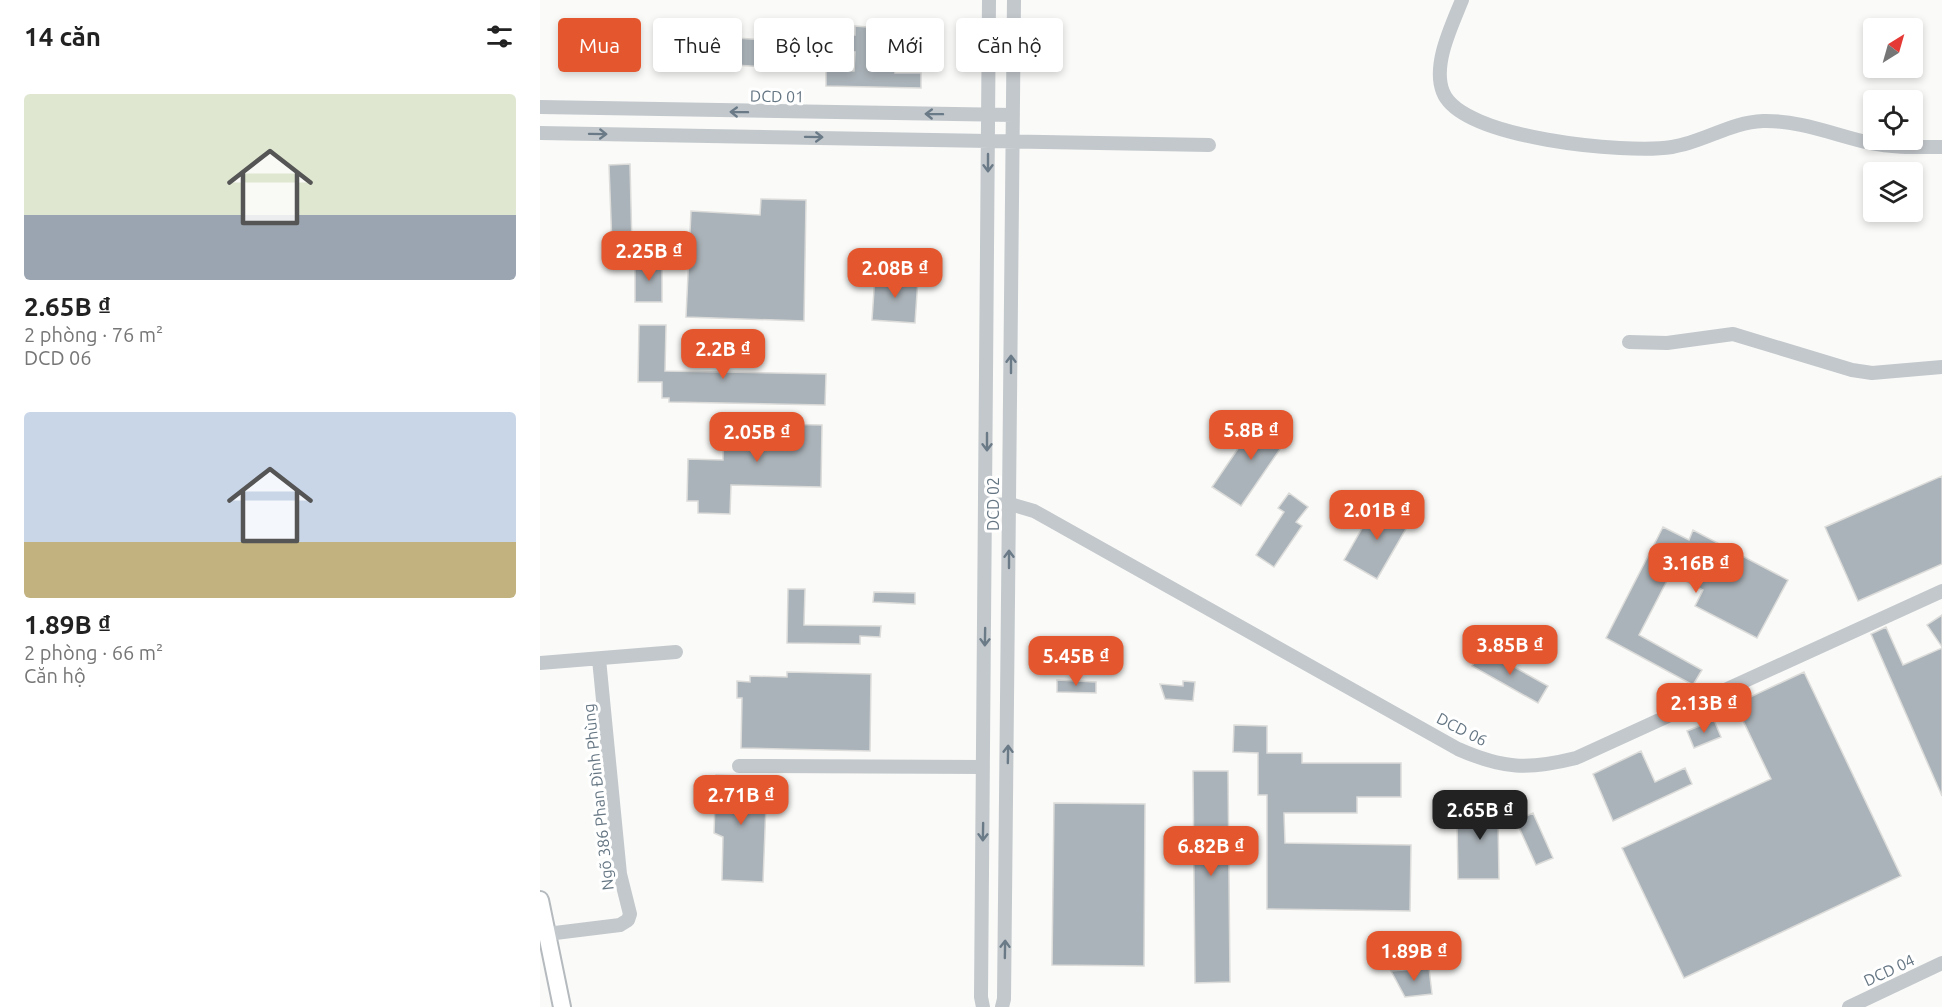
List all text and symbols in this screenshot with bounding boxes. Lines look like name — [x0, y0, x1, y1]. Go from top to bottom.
chip: Mua — [558, 18, 641, 72]
chip: Thuê — [653, 18, 742, 72]
chip: Bộ lọc — [754, 18, 854, 72]
chip: Mới — [866, 18, 944, 72]
chip: Căn hộ — [956, 18, 1063, 72]
north arrow — [1863, 18, 1923, 78]
map controls — [1863, 18, 1923, 222]
icon: filters — [483, 20, 516, 53]
text: 14 căn — [24, 22, 101, 51]
street label: DCD 01 — [750, 87, 804, 105]
button: locate — [1863, 90, 1923, 150]
one-way arrow — [729, 106, 749, 118]
one-way arrow — [924, 108, 944, 120]
one-way arrow — [588, 128, 608, 139]
one-way arrow — [804, 131, 824, 143]
icon: home — [216, 133, 324, 241]
one-way arrow — [982, 153, 994, 173]
button: layers — [1863, 162, 1923, 222]
pin: 2.25B ₫ — [594, 231, 704, 282]
text: 2.25B ₫ — [615, 239, 683, 262]
pin: 2.08B ₫ — [840, 248, 950, 299]
text: 2.08B ₫ — [861, 256, 929, 279]
text: 2.65B ₫ — [24, 292, 111, 321]
text: 2 phòng · 76 m² — [24, 323, 163, 346]
pin: 2.2B ₫ — [674, 329, 772, 380]
text: 2.2B ₫ — [695, 337, 751, 360]
text: DCD 06 — [24, 346, 92, 369]
one-way arrow — [1005, 354, 1017, 374]
pin: 5.8B ₫ — [1202, 410, 1300, 461]
pin: 2.05B ₫ — [702, 412, 812, 463]
text: 5.8B ₫ — [1223, 418, 1279, 441]
text: 2.05B ₫ — [723, 420, 791, 443]
one-way arrow — [981, 432, 992, 452]
icon: home — [216, 451, 324, 559]
street label: DCD 02 — [984, 477, 1002, 531]
pin: 2.01B ₫ — [1322, 490, 1432, 541]
text: 2.01B ₫ — [1343, 498, 1411, 521]
pin: 3.16B ₫ — [1641, 543, 1751, 594]
one-way arrow — [1003, 549, 1015, 569]
text: 3.16B ₫ — [1662, 551, 1730, 574]
text: 1.89B ₫ — [24, 610, 111, 639]
pin: 3.85B ₫ — [1455, 625, 1565, 676]
one-way arrow — [979, 627, 991, 647]
text: 3.85B ₫ — [1476, 633, 1544, 656]
pin: 5.45B ₫ — [1021, 636, 1131, 687]
text: 2 phòng · 66 m² — [24, 641, 163, 664]
text: 5.45B ₫ — [1042, 644, 1110, 667]
text: Căn hộ — [24, 664, 86, 687]
pin: 2.13B ₫ — [1649, 683, 1759, 734]
text: 2.13B ₫ — [1670, 691, 1738, 714]
street label: Ngõ 386 Phan Đình Phùng — [579, 703, 617, 891]
street label: DCD 06 — [1434, 709, 1490, 749]
one-way arrow — [1002, 744, 1014, 764]
pin: 2.71B ₫ — [686, 775, 796, 826]
text: 2.71B ₫ — [707, 783, 775, 806]
pin: 2.65B ₫ — [1425, 790, 1535, 841]
text: 2.65B ₫ — [1446, 798, 1514, 821]
one-way arrow — [977, 822, 988, 842]
pin: 6.82B ₫ — [1156, 826, 1266, 877]
text: 6.82B ₫ — [1177, 834, 1245, 857]
pin: 1.89B ₫ — [1359, 931, 1469, 982]
one-way arrow — [999, 939, 1011, 959]
text: 1.89B ₫ — [1380, 939, 1448, 962]
street label: DCD 04 — [1861, 950, 1917, 990]

